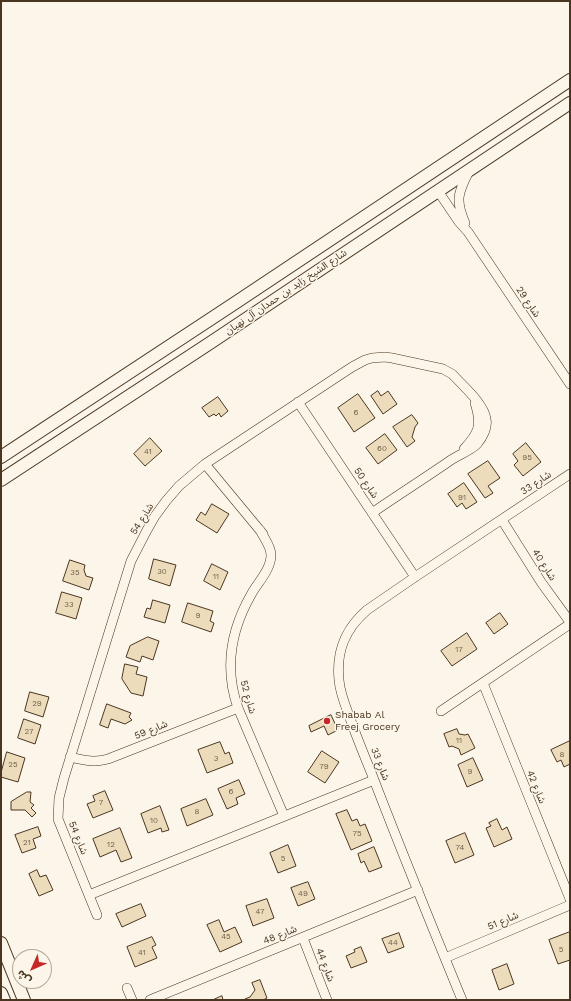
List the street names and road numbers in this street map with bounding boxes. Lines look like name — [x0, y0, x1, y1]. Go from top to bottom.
street label: شارع الشيخ زايد بن حمدان آل نهيان — [223, 247, 349, 337]
street label: شارع 29 — [513, 284, 543, 320]
street label: شارع 50 — [351, 465, 381, 501]
street label: شارع 33 — [518, 468, 554, 498]
street label: شارع 54 — [128, 501, 156, 537]
street label: شارع 40 — [529, 547, 559, 583]
street label: شارع 52 — [237, 679, 259, 715]
street label: شارع 59 — [133, 718, 169, 742]
street label: شارع 33 — [368, 746, 392, 782]
street label: شارع 42 — [524, 769, 548, 805]
street label: شارع 54 — [66, 820, 90, 856]
street label: شارع 51 — [486, 909, 520, 933]
street label: شارع 48 — [261, 923, 299, 947]
street label: شارع 44 — [313, 946, 337, 984]

